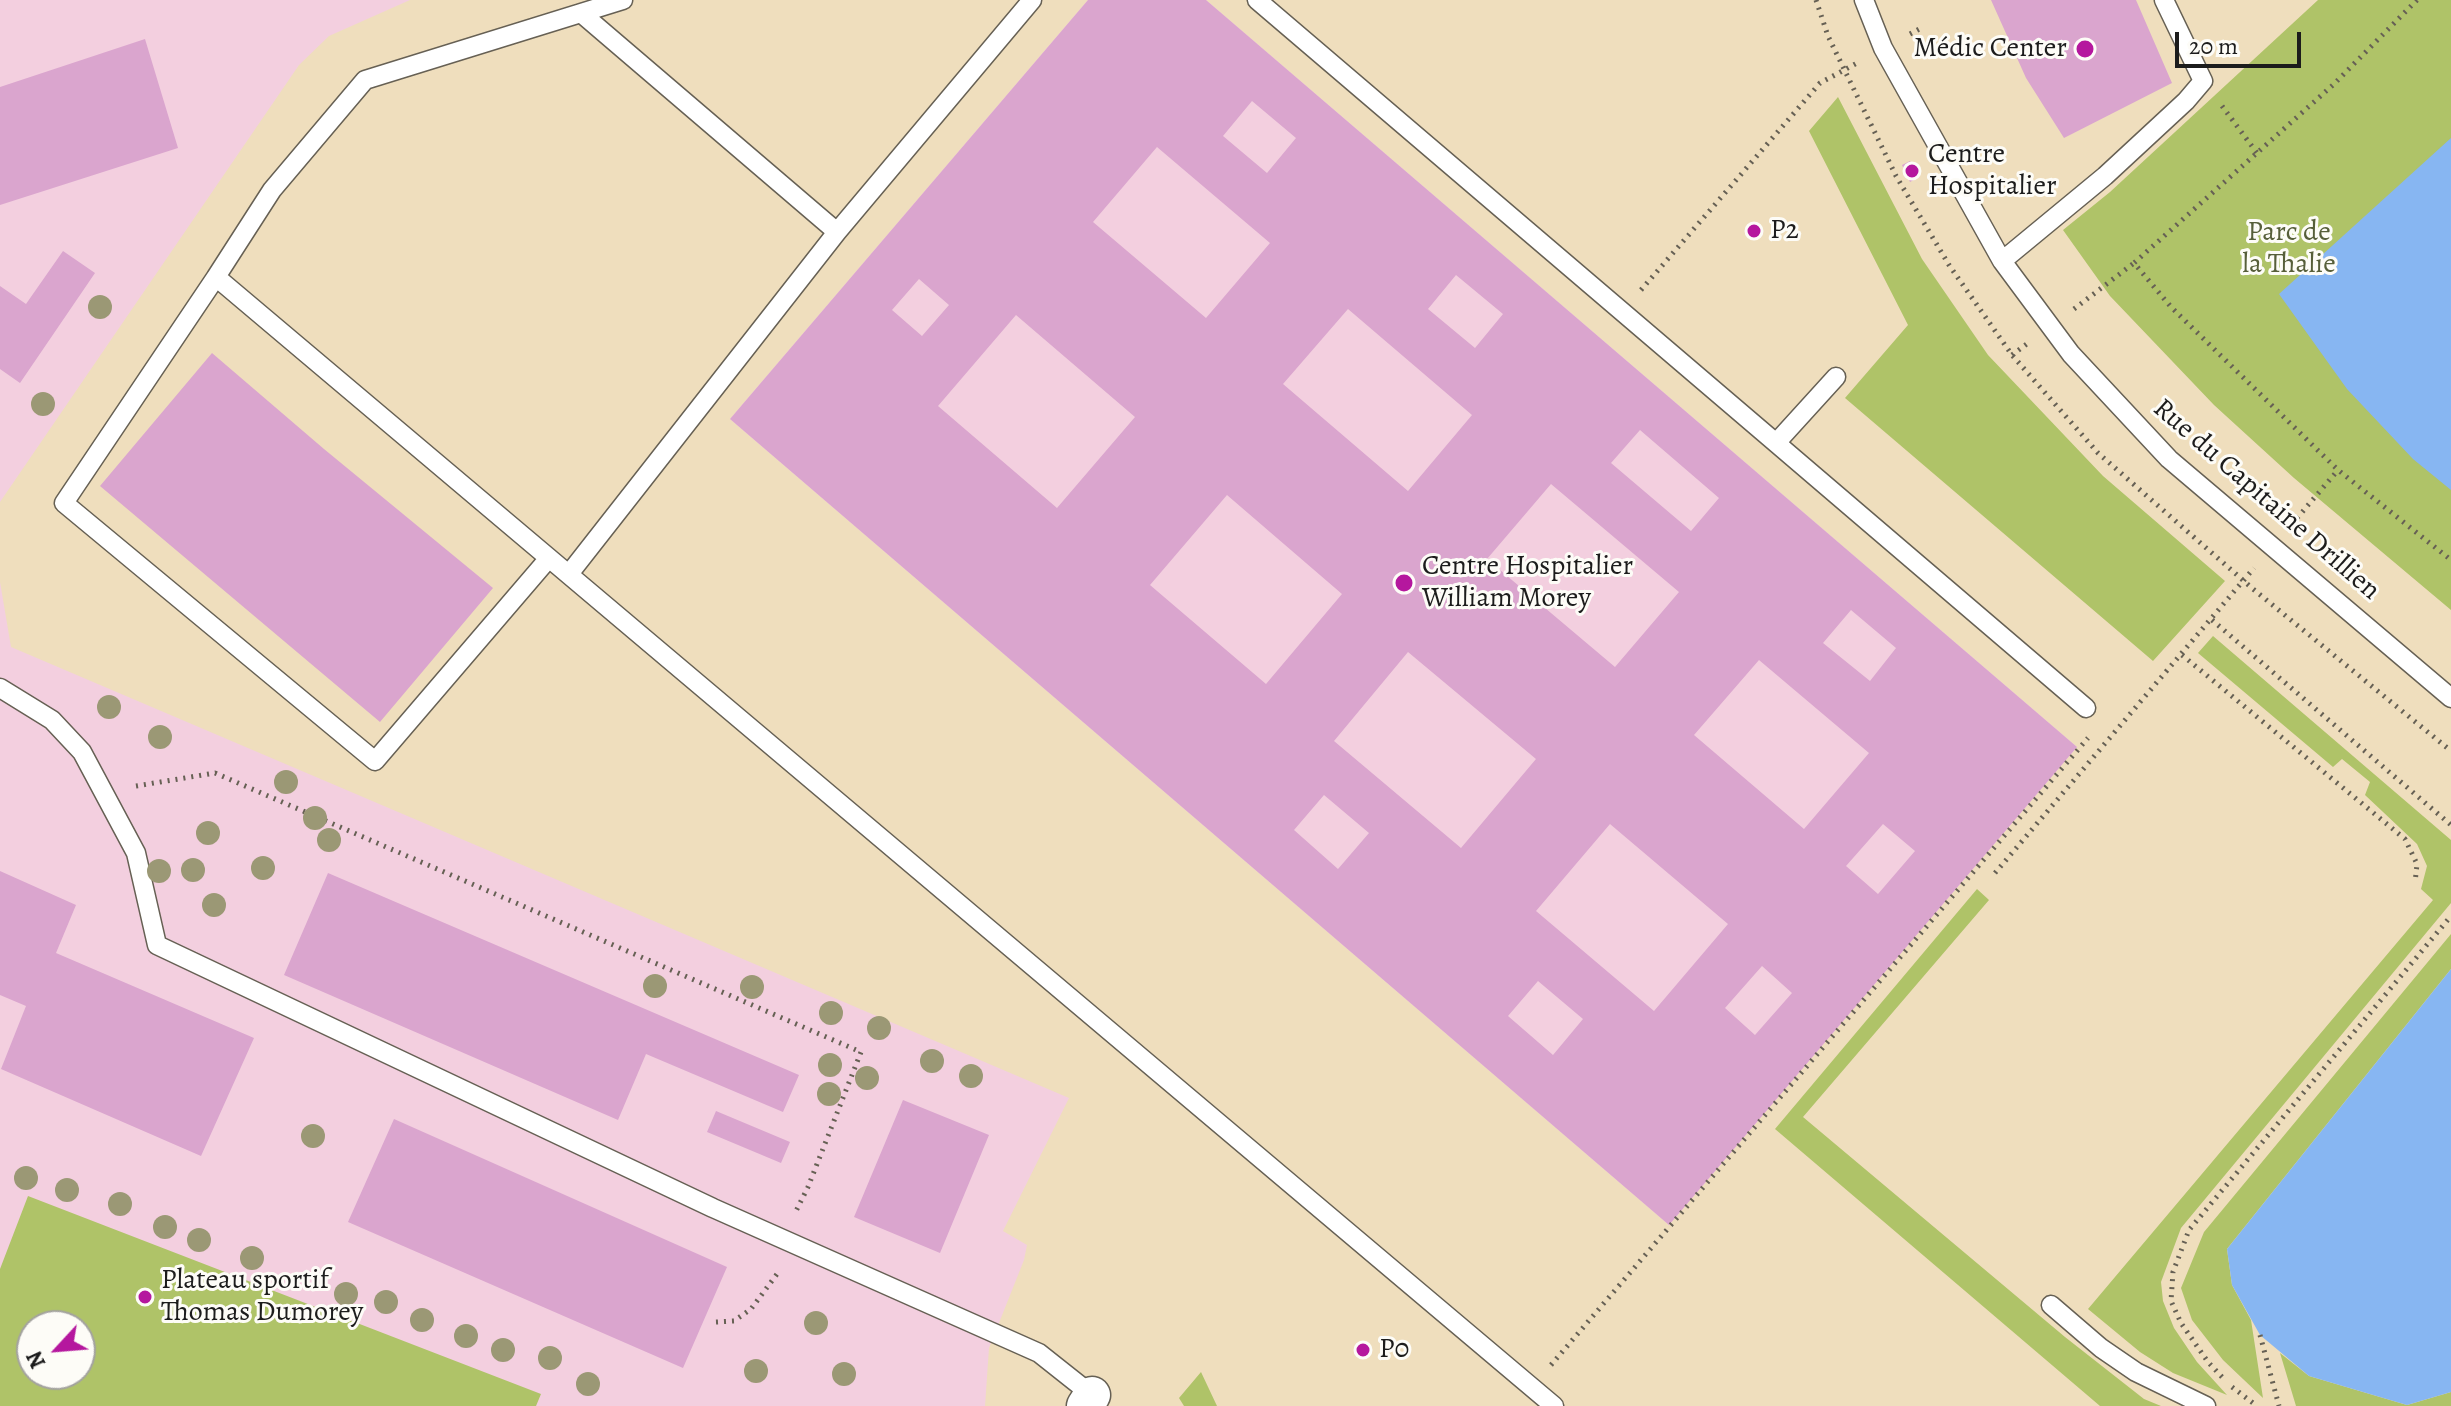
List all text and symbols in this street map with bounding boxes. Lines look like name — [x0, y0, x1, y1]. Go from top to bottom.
scale bar — [2179, 16, 2305, 66]
text: 20 m — [2189, 30, 2238, 62]
place label: Médic Center — [1914, 32, 2067, 66]
marker: Médic Center — [2074, 38, 2096, 60]
place label: Centre Hospitalier — [1928, 138, 2057, 204]
marker: Centre Hospitalier — [1903, 162, 1921, 180]
place label: P2 — [1770, 214, 1799, 248]
park label: Parc de la Thalie — [2242, 216, 2336, 282]
marker: P2 — [1745, 222, 1763, 240]
street label: Rue du Capitaine Drillien — [2146, 392, 2386, 608]
place label: Centre Hospitalier William Morey — [1422, 550, 1633, 616]
marker: Centre Hospitalier William Morey — [1393, 572, 1415, 594]
place label: Plateau sportif Thomas Dumorey — [161, 1264, 363, 1330]
marker: Plateau sportif Thomas Dumorey — [136, 1288, 154, 1306]
north arrow — [16, 1310, 96, 1390]
place label: P0 — [1379, 1333, 1409, 1367]
marker: P0 — [1354, 1341, 1372, 1359]
text: N — [19, 1346, 53, 1373]

